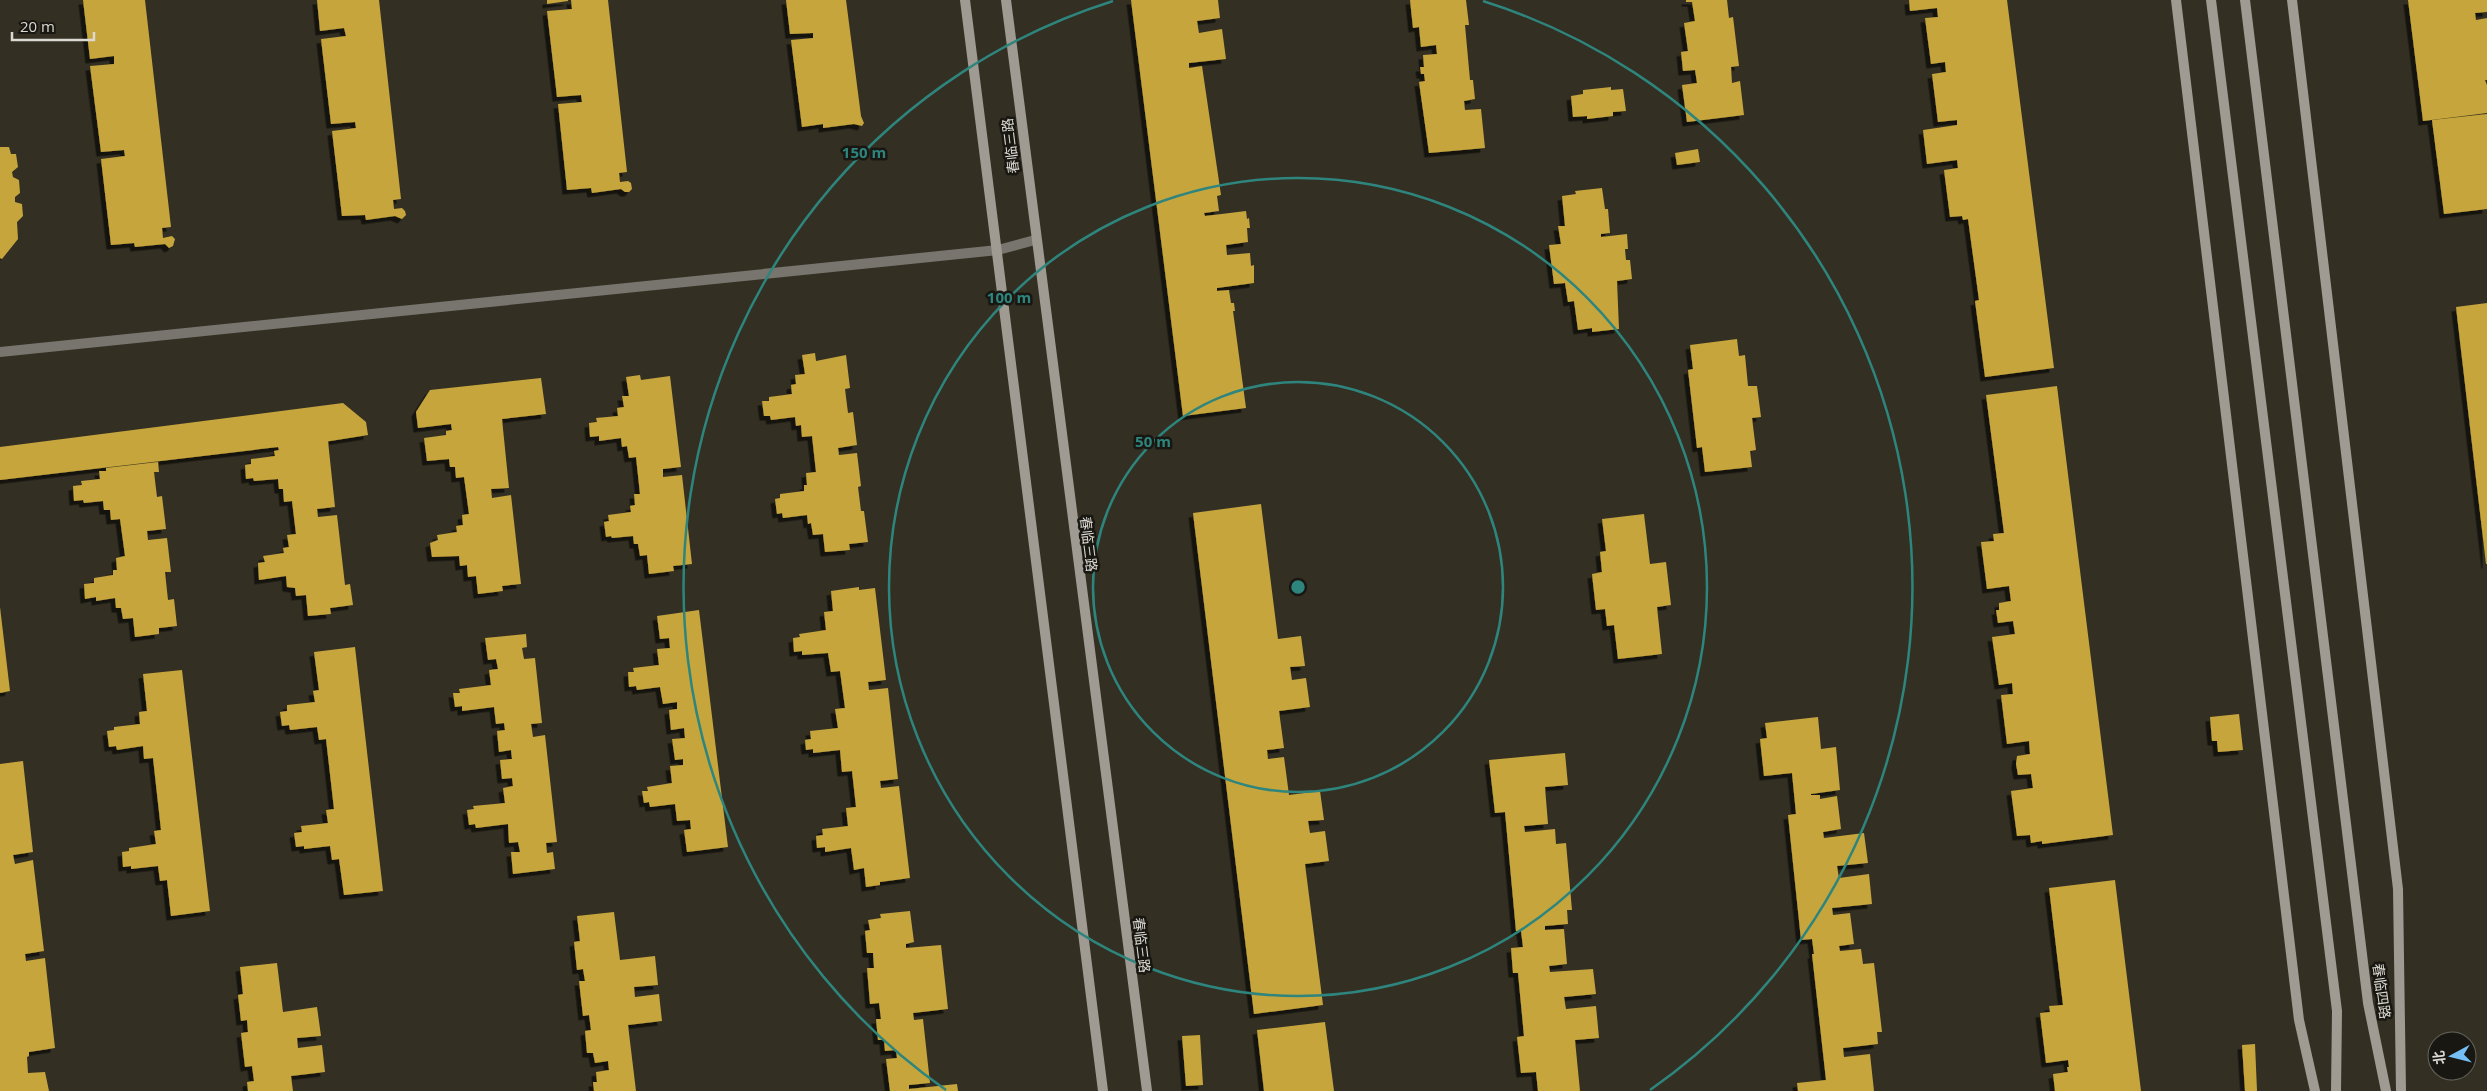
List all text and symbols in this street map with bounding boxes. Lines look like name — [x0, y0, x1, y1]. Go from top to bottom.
scale bar — [12, 10, 95, 42]
text: 20 m — [20, 16, 55, 36]
street label: 春临三路 — [997, 117, 1023, 175]
text: 150 m — [842, 142, 886, 162]
text: 100 m — [987, 287, 1031, 307]
text: 50 m — [1135, 431, 1171, 451]
street label: 春临三路 — [1076, 515, 1102, 573]
centre of rings — [1289, 578, 1307, 596]
street label: 春临三路 — [1129, 916, 1155, 974]
street label: 春临四路 — [2369, 962, 2395, 1020]
north arrow — [2427, 1031, 2477, 1081]
text: 北 — [2428, 1050, 2449, 1066]

